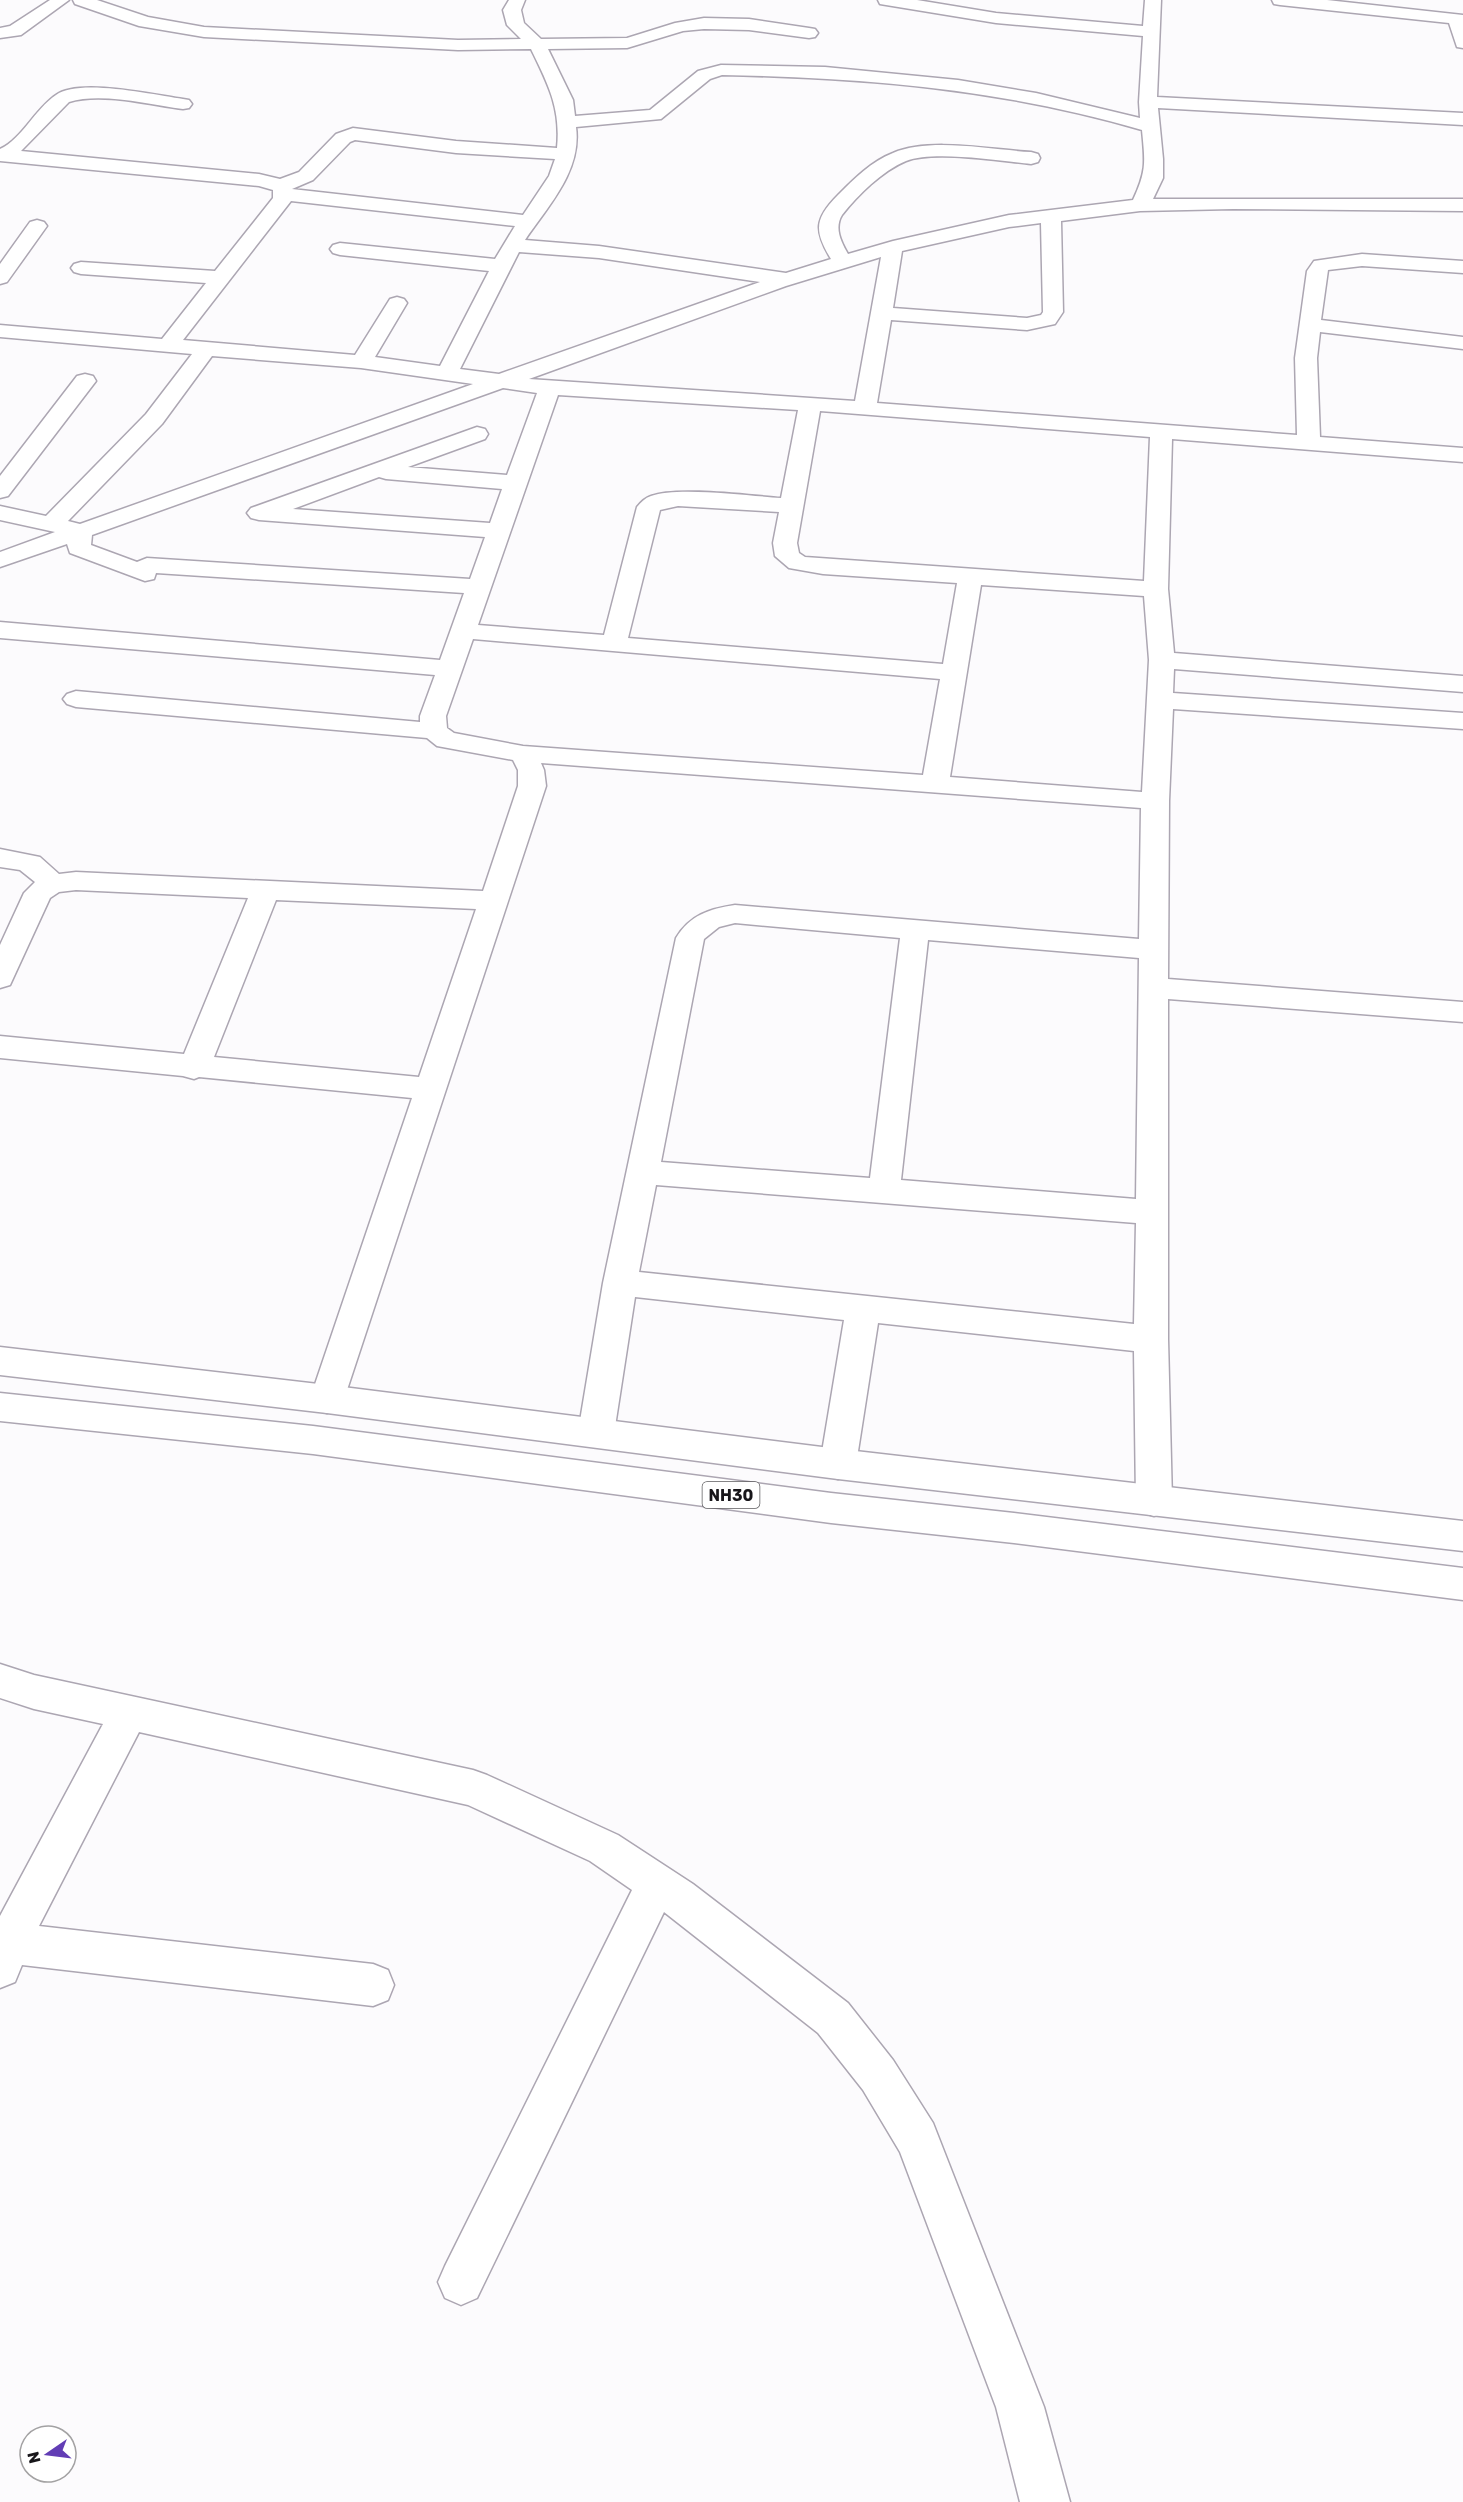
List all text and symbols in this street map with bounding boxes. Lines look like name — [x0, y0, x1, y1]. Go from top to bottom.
road number: NH30 — [702, 1482, 760, 1508]
north arrow — [18, 2424, 78, 2484]
text: N — [23, 2450, 45, 2465]

